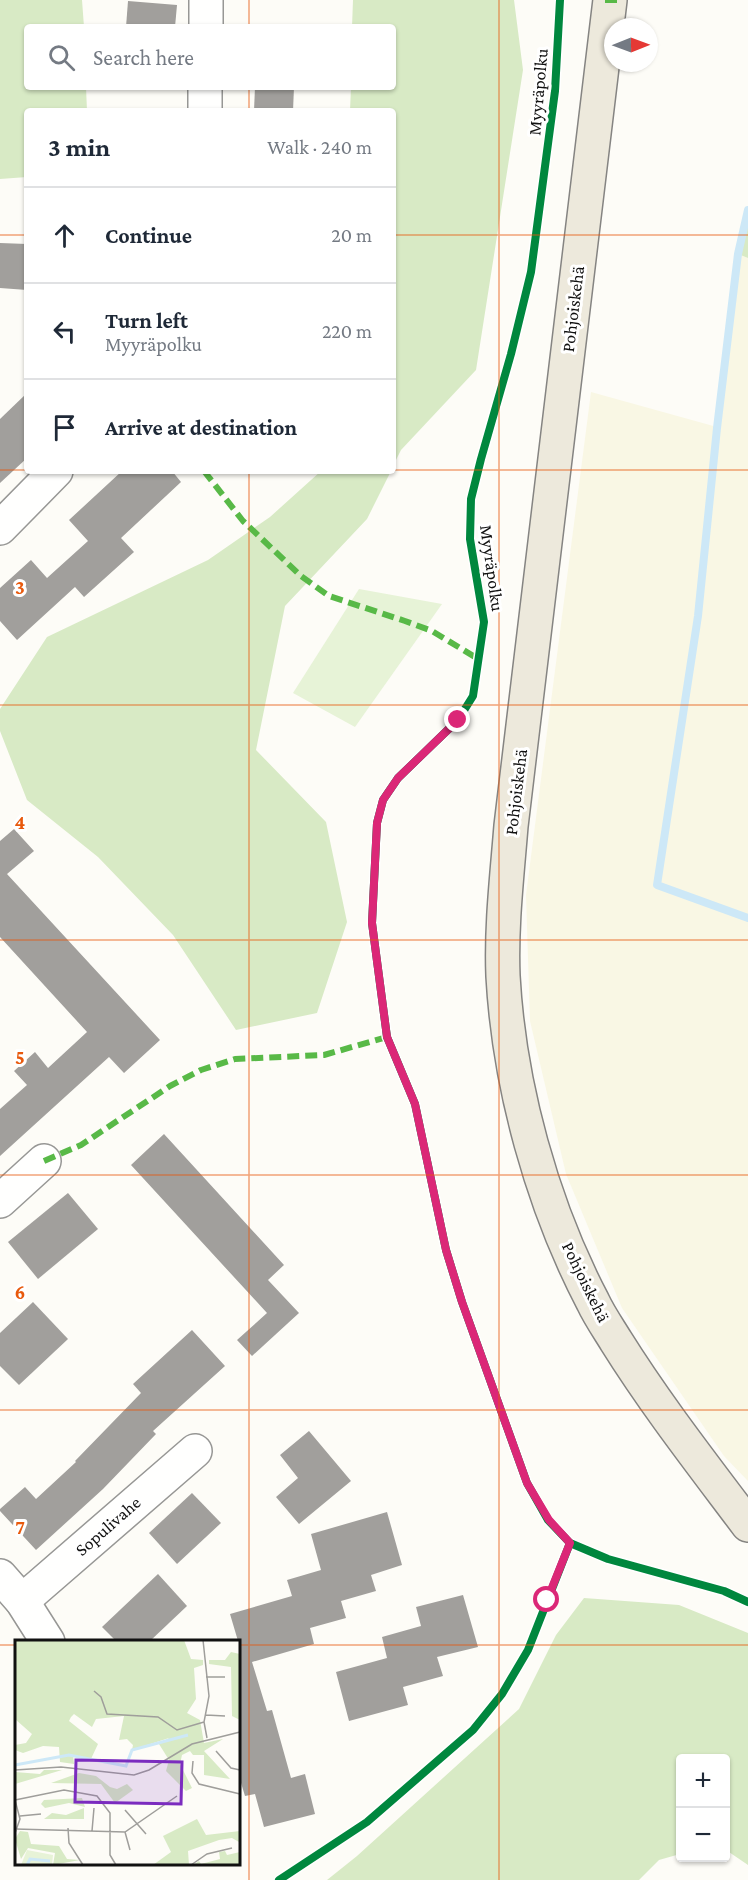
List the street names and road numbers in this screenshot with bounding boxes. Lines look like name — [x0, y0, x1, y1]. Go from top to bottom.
street label: Myyräpolku — [524, 47, 552, 136]
street label: Pohjoiskehä — [558, 265, 589, 353]
street label: Myyräpolku — [476, 523, 508, 613]
street label: Pohjoiskehä — [501, 748, 532, 836]
street label: Pohjoiskehä — [557, 1239, 614, 1326]
street label: Sopulivahe — [71, 1492, 145, 1560]

